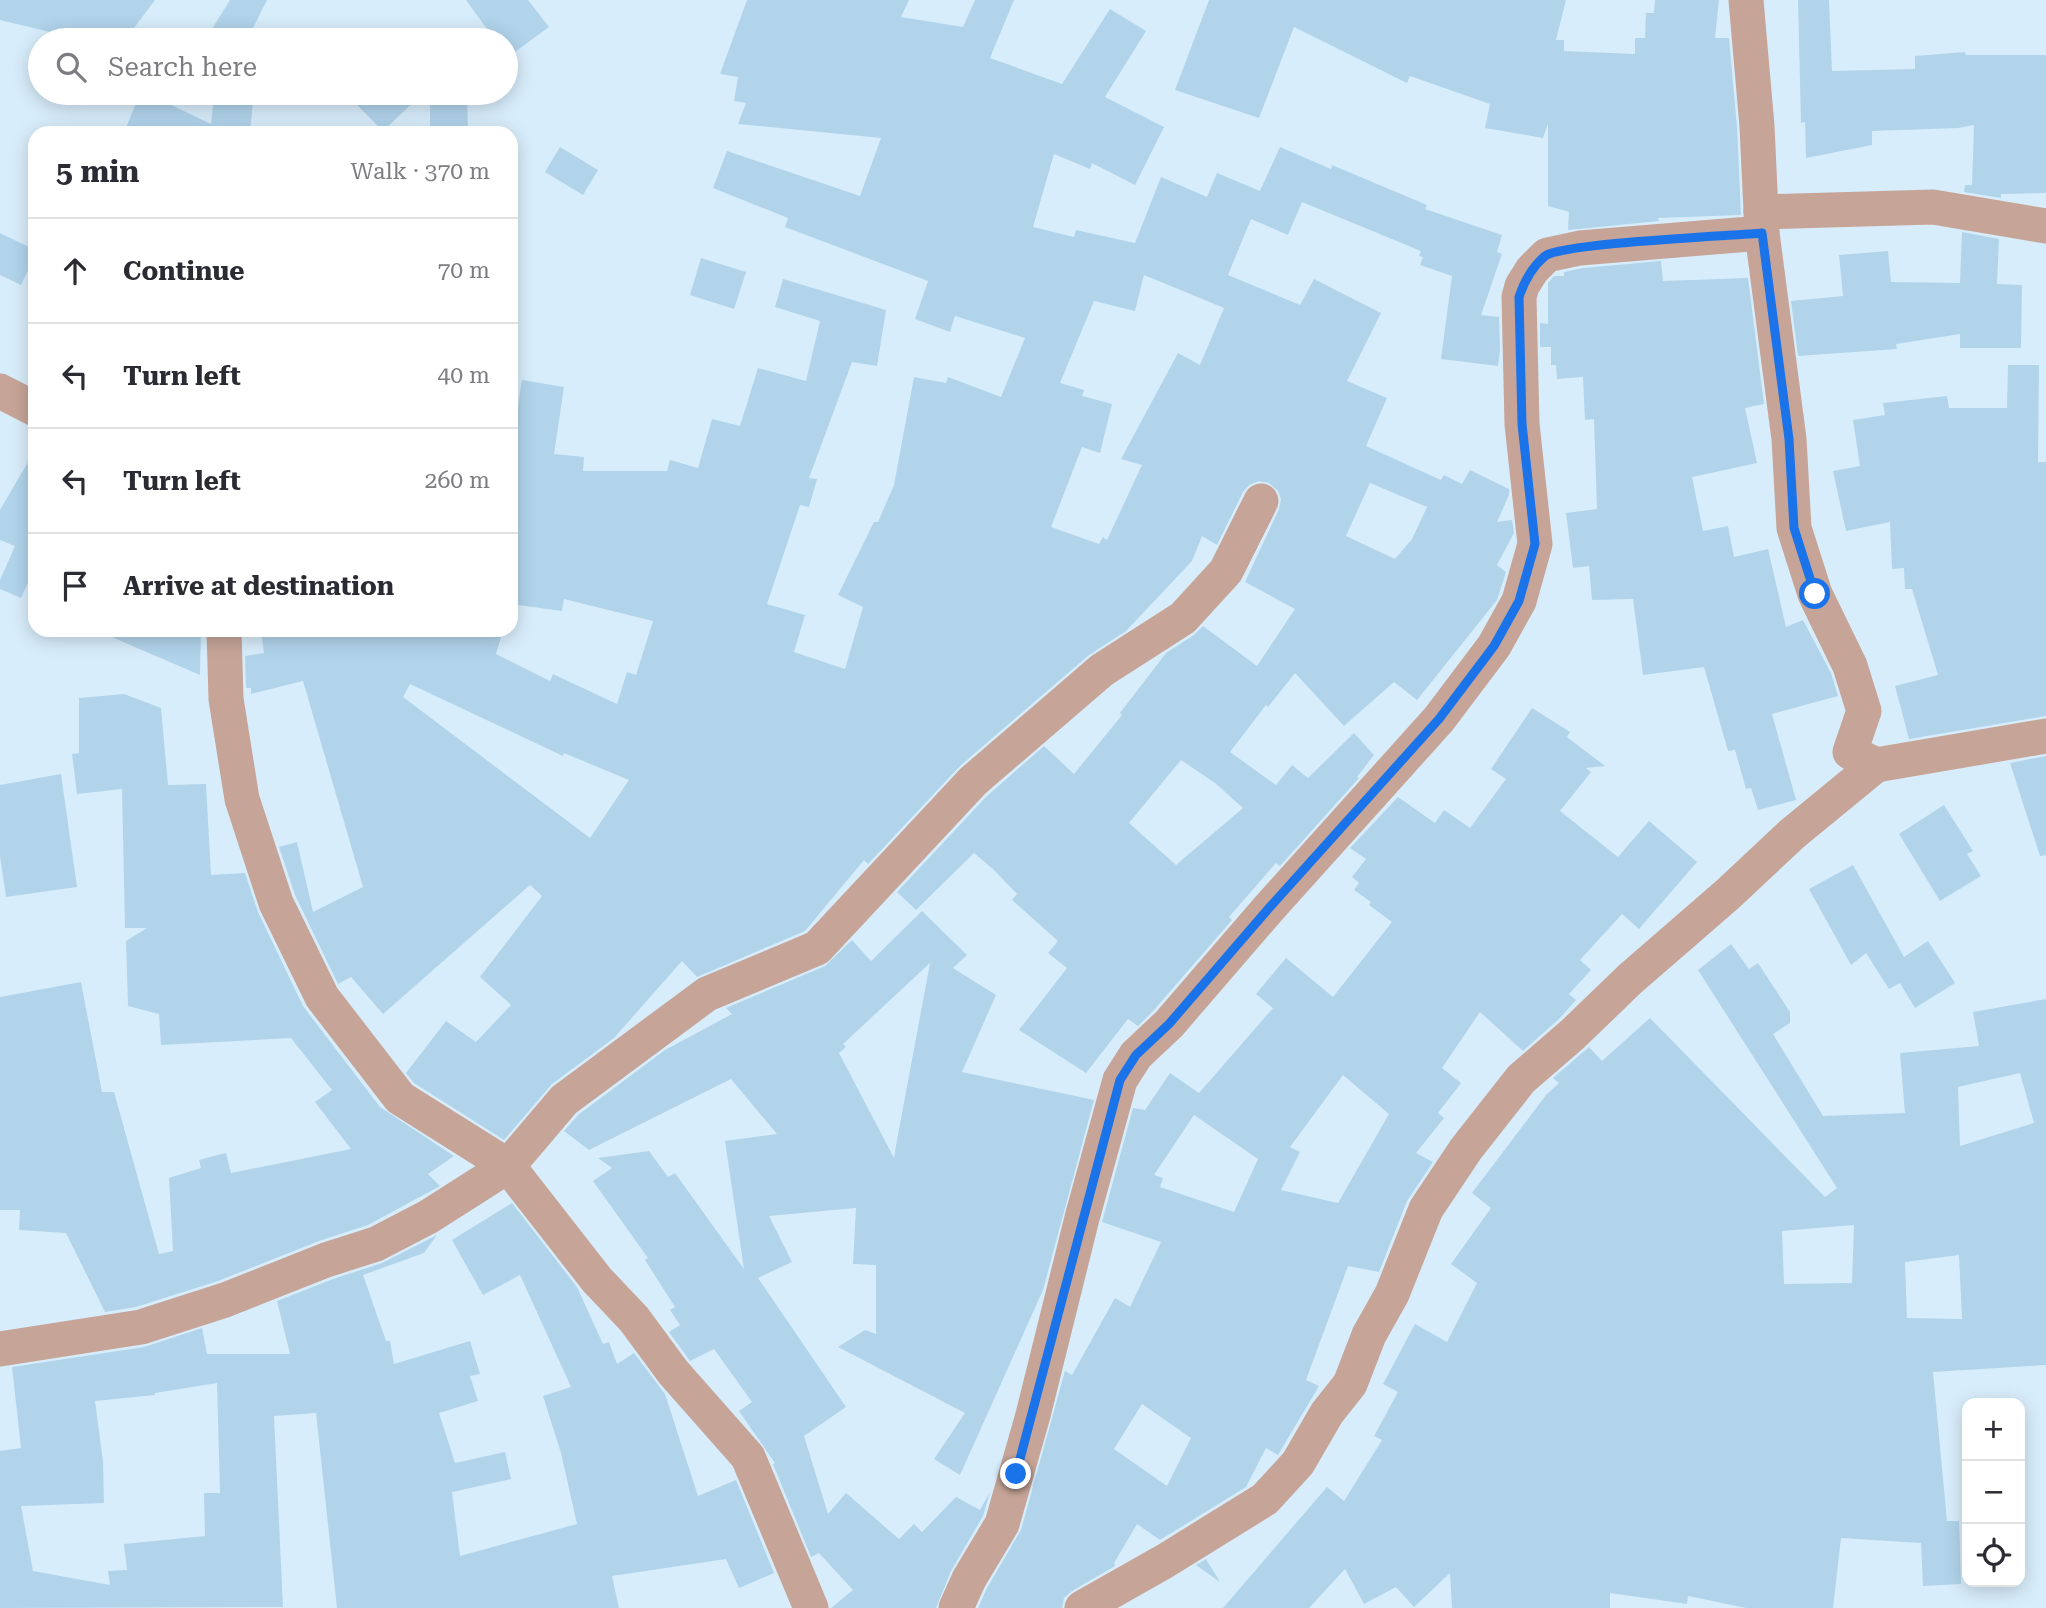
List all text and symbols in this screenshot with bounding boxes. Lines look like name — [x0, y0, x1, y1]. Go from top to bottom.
search box — [28, 28, 518, 105]
icon: search — [52, 48, 90, 86]
text: Search here — [108, 52, 257, 82]
text: 5 min — [56, 154, 139, 189]
text: Walk · 370 m — [351, 158, 490, 185]
icon: ahead — [56, 252, 94, 290]
text: Continue — [123, 256, 245, 286]
text: 70 m — [437, 257, 490, 284]
icon: left — [56, 357, 94, 395]
text: Turn left — [123, 361, 241, 391]
text: 40 m — [437, 362, 490, 389]
icon: left — [56, 462, 94, 500]
text: Turn left — [123, 466, 241, 496]
text: 260 m — [425, 467, 490, 494]
icon: arrive — [56, 567, 94, 605]
text: Arrive at destination — [123, 571, 394, 601]
route start — [1799, 578, 1830, 609]
map controls — [1962, 1398, 2025, 1587]
button: + — [1962, 1398, 2025, 1461]
route end — [1000, 1458, 1031, 1489]
button: − — [1962, 1461, 2025, 1524]
button: locate — [1962, 1524, 2025, 1587]

